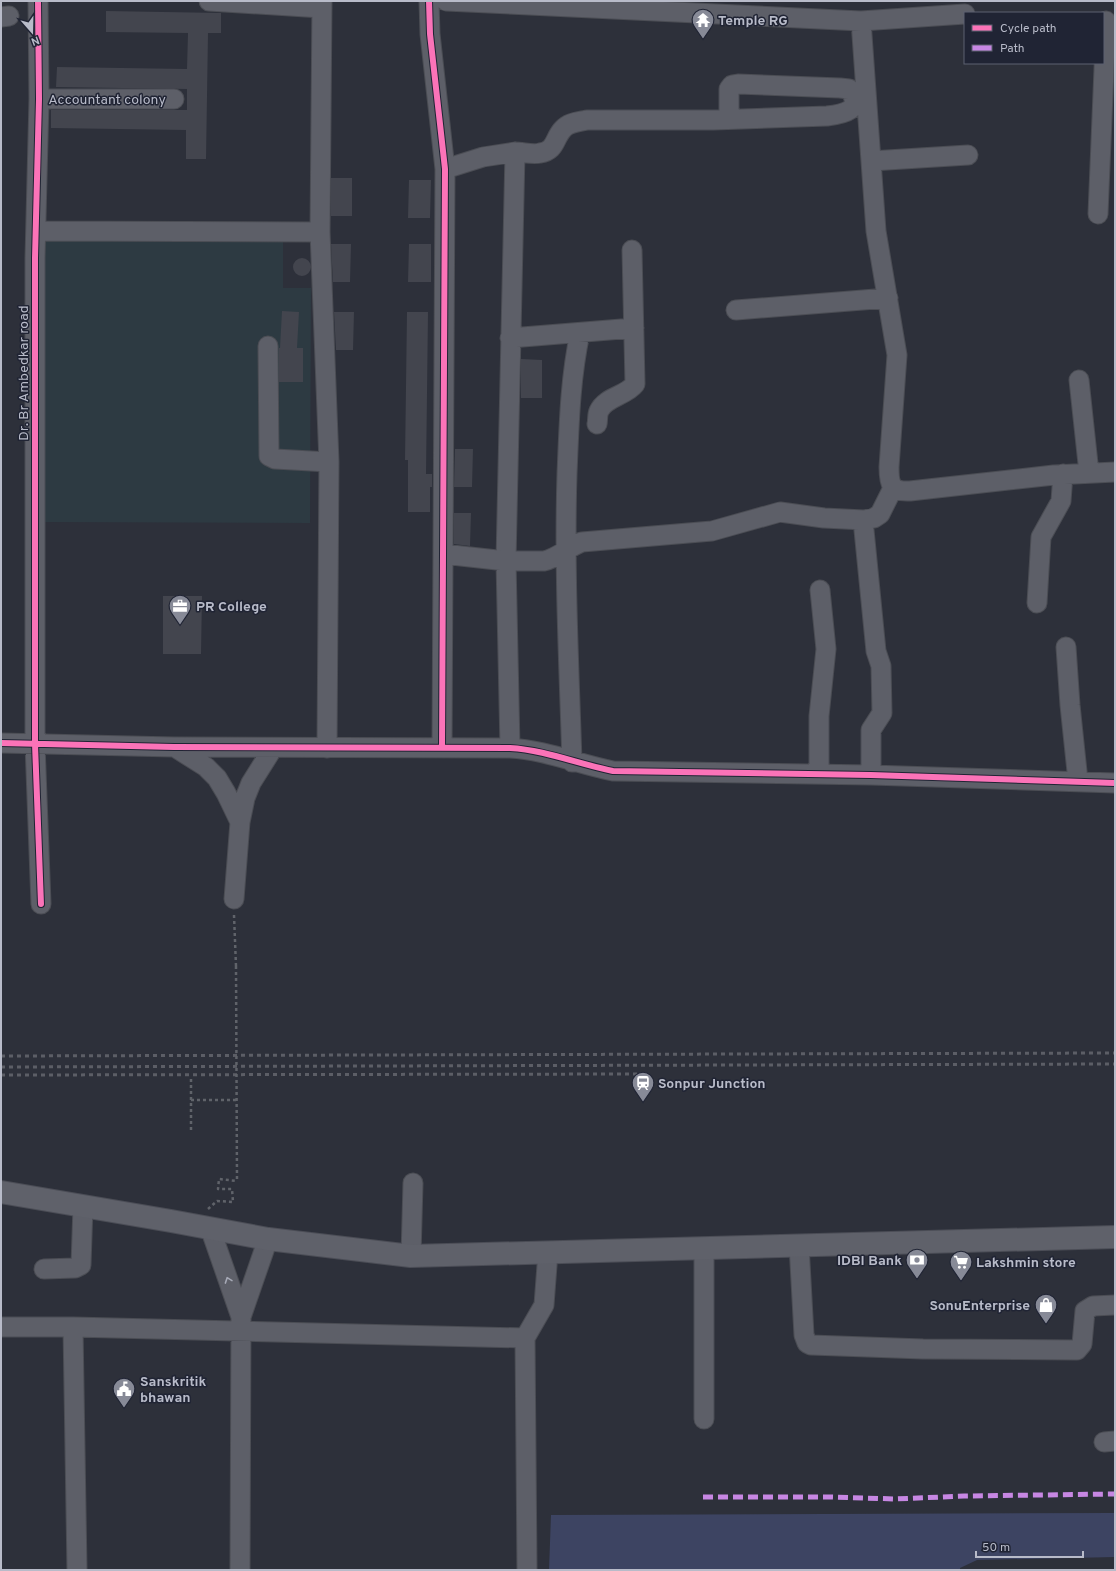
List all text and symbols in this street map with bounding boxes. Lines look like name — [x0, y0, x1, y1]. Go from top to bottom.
temple icon: Temple RG — [690, 7, 716, 40]
north arrow — [12, 12, 52, 52]
legend — [964, 12, 1104, 64]
place label: Temple RG — [718, 13, 788, 30]
text: Cycle path — [1000, 21, 1057, 37]
text: N — [29, 33, 41, 48]
text: Path — [1000, 41, 1025, 57]
street label: Accountant colony — [48, 92, 166, 109]
street label: Dr. Br Ambedkar road — [16, 305, 33, 441]
office icon: PR College — [167, 593, 193, 626]
place label: PR College — [196, 599, 267, 616]
station icon: Sonpur Junction — [630, 1070, 656, 1103]
place label: Sonpur Junction — [658, 1076, 765, 1093]
bank icon: IDBI Bank — [904, 1247, 930, 1280]
supermarket icon: Lakshmin store — [948, 1249, 974, 1282]
place label: IDBI Bank — [837, 1253, 902, 1270]
place label: Lakshmin store — [976, 1255, 1076, 1272]
one-way arrow — [224, 1277, 233, 1284]
shop icon: SonuEnterprise — [1033, 1292, 1059, 1325]
place label: SonuEnterprise — [929, 1298, 1030, 1315]
place label: Sanskritik bhawan — [140, 1374, 206, 1407]
public building icon: Sanskritik bhawan — [111, 1376, 137, 1409]
scale bar — [976, 1533, 1083, 1559]
text: 50 m — [982, 1540, 1010, 1556]

